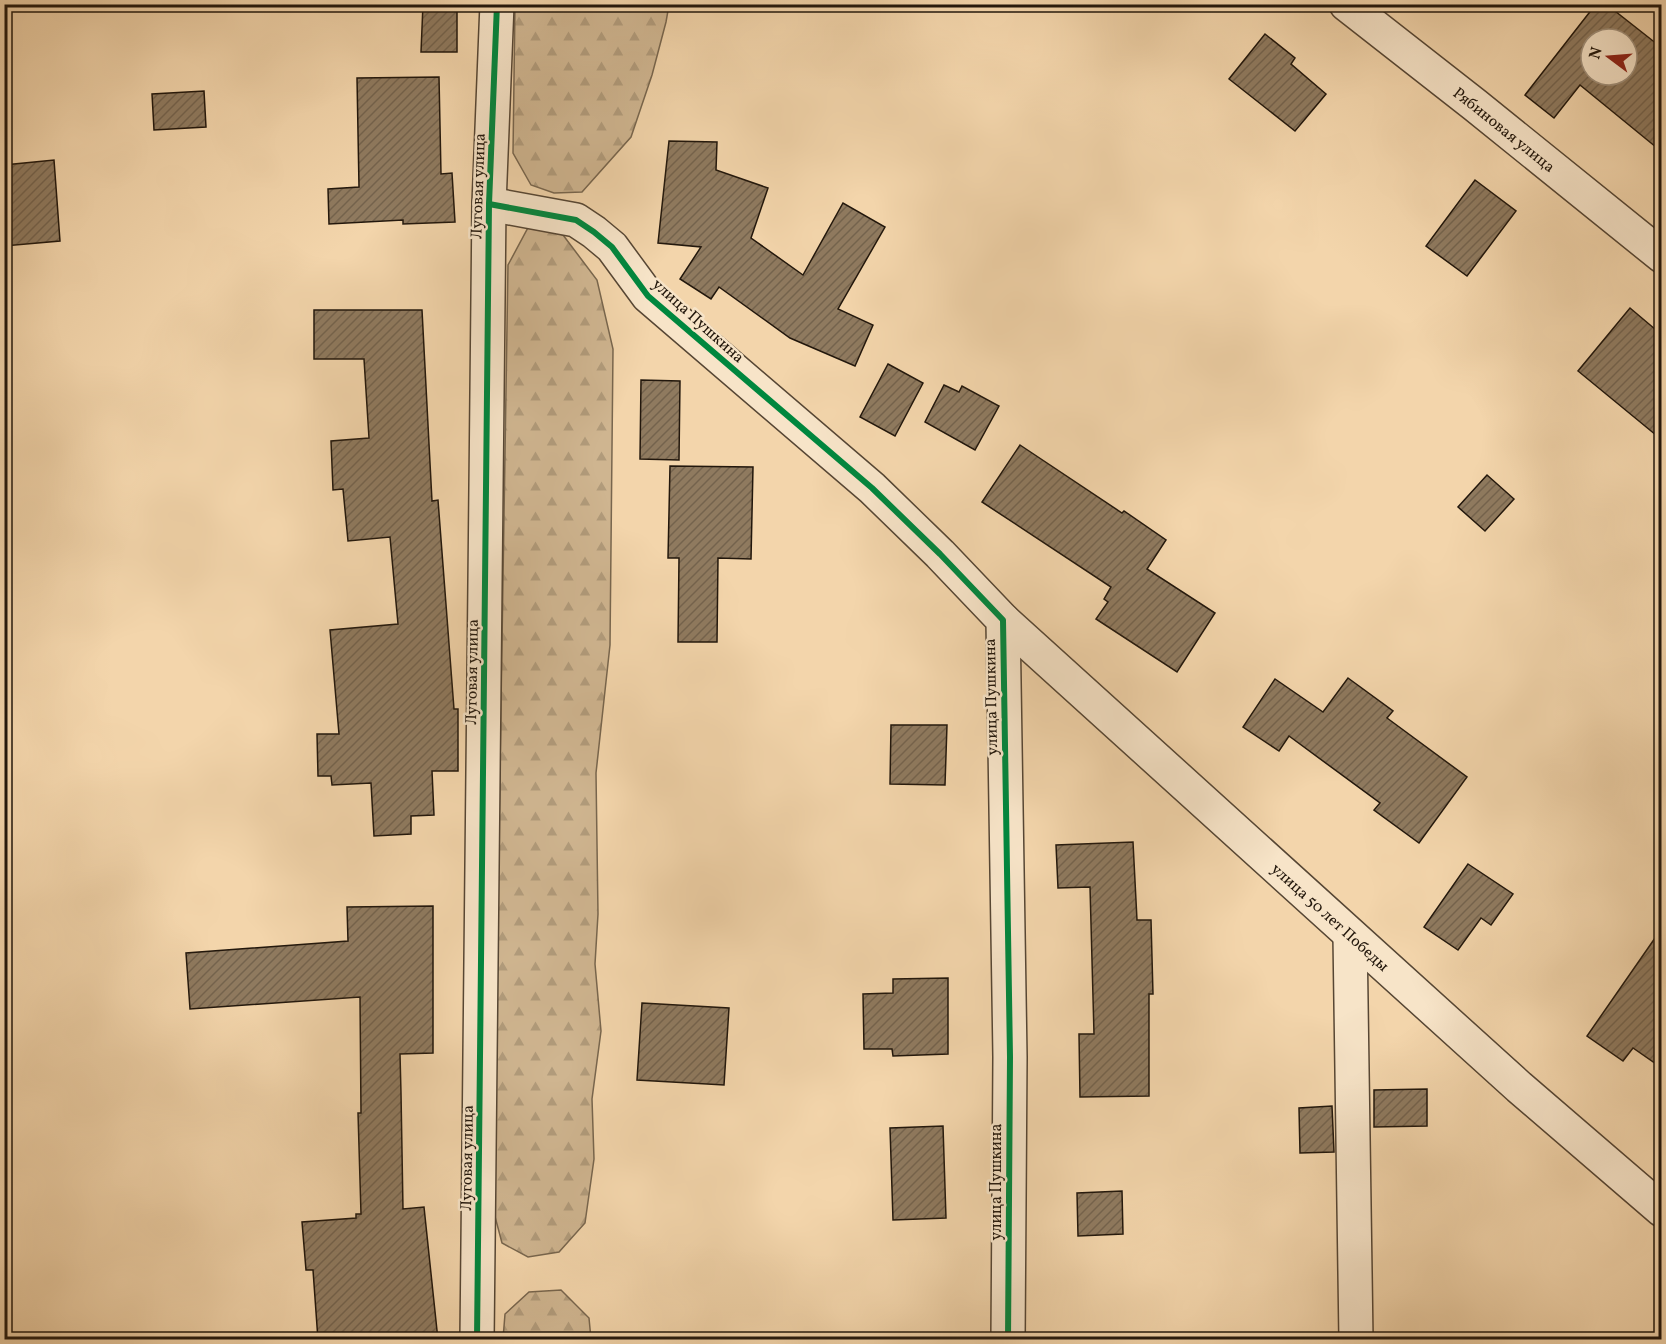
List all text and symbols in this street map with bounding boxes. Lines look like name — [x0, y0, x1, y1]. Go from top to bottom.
north arrow — [1579, 27, 1639, 87]
text: N — [1584, 44, 1609, 62]
street label: Рябиновая улица — [1448, 83, 1559, 178]
street label: Луговая улица — [466, 133, 492, 239]
street label: улица Пушкина — [647, 274, 749, 369]
street label: Луговая улица — [461, 619, 485, 725]
street label: улица Пушкина — [980, 638, 1004, 756]
street label: улица 50 лет Победы — [1266, 859, 1393, 977]
street label: Луговая улица — [456, 1105, 480, 1211]
street label: улица Пушкина — [986, 1123, 1008, 1241]

